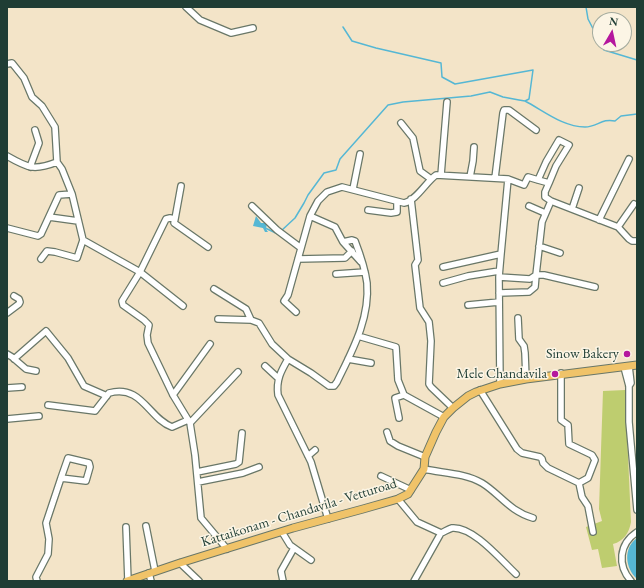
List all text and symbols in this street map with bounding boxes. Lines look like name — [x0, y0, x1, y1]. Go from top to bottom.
north arrow — [592, 12, 632, 52]
text: N — [608, 14, 619, 29]
place label: Sinow Bakery — [546, 346, 619, 362]
marker: Sinow Bakery — [622, 349, 632, 359]
place label: Mele Chandavila — [457, 366, 547, 382]
marker: Mele Chandavila — [550, 369, 560, 379]
street label: Kattaikonam - Chandavila - Vetturoad — [199, 475, 399, 551]

